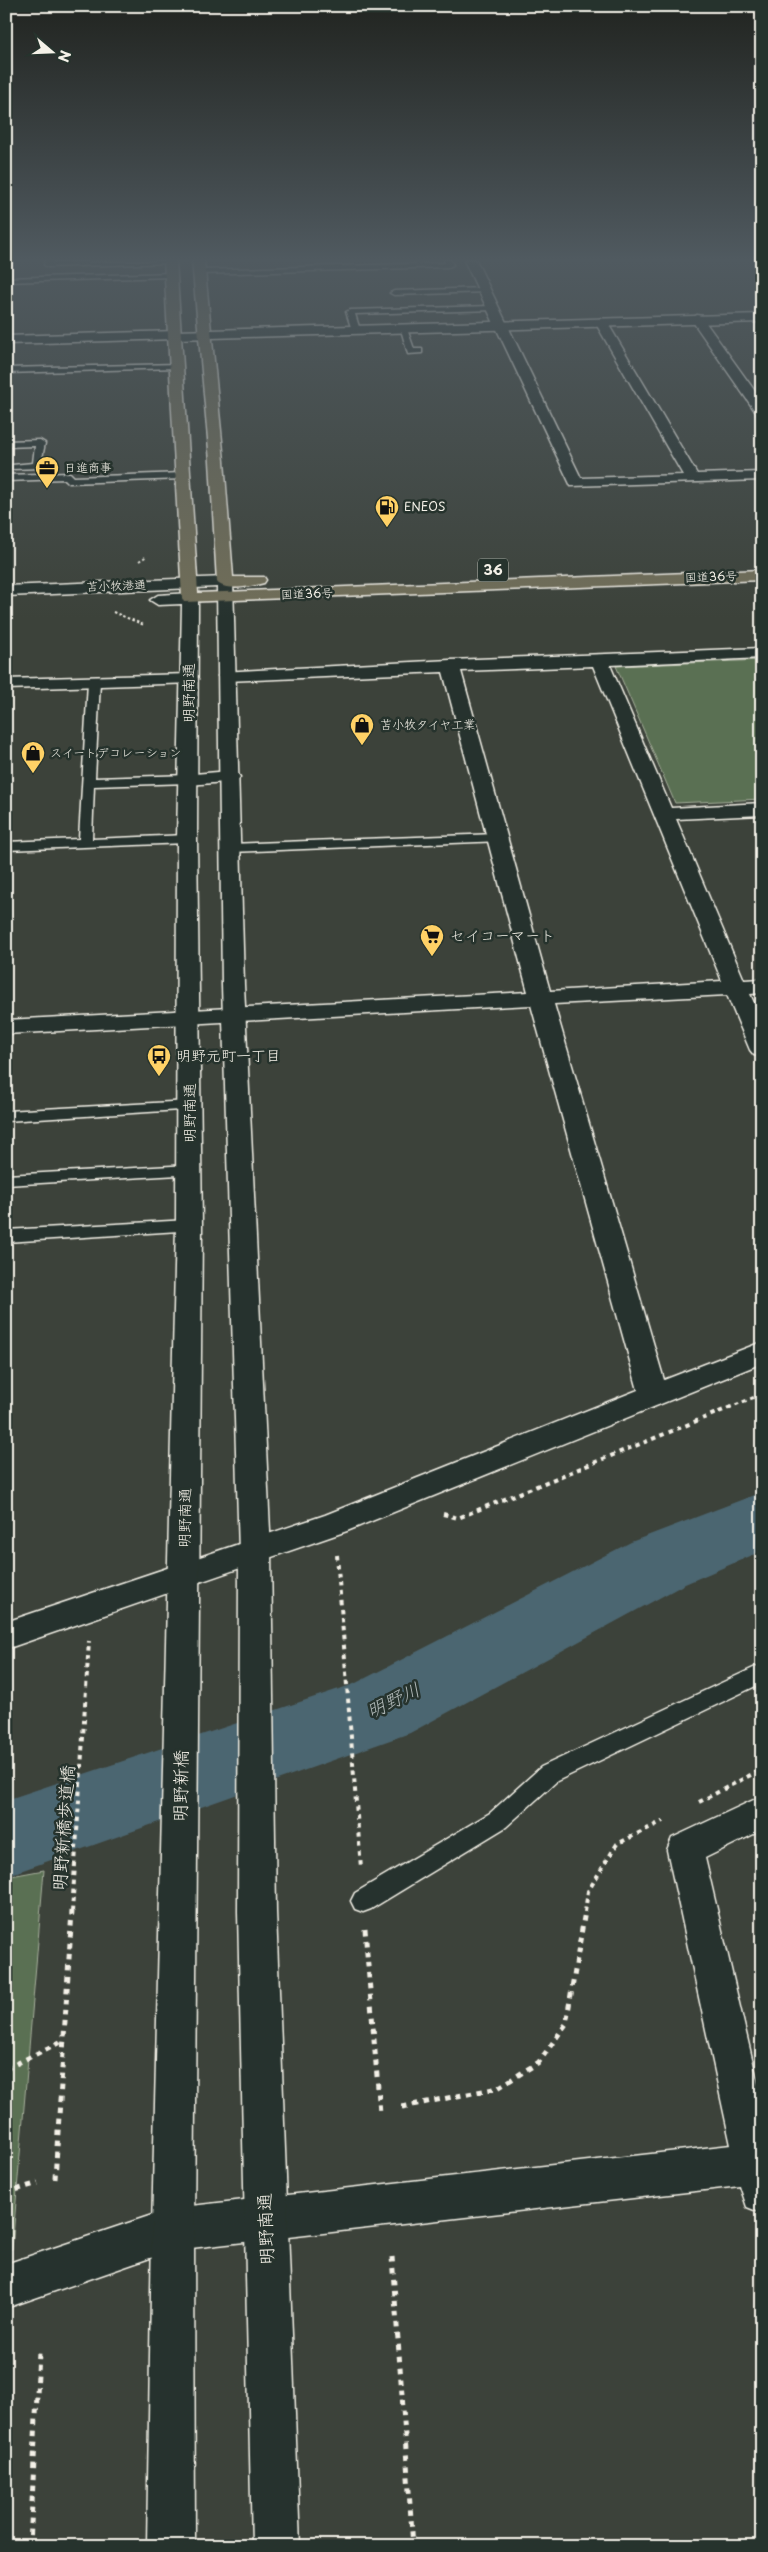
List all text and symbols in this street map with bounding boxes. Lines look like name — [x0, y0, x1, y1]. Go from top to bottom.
north arrow — [28, 28, 78, 78]
text: N — [53, 48, 76, 65]
office icon: 日進商事 — [34, 455, 60, 489]
place label: 日進商事 — [64, 458, 112, 476]
fuel station icon: ENEOS — [374, 494, 400, 528]
place label: ENEOS — [404, 497, 445, 515]
road number: 36 — [478, 558, 508, 582]
street label: 国道36号 — [684, 566, 737, 586]
street label: 苫小牧港通 — [86, 575, 146, 595]
street label: 国道36号 — [280, 583, 333, 603]
street label: 明野南通 — [176, 663, 199, 723]
shop icon: 苫小牧タイヤ工業 — [349, 712, 375, 746]
place label: 苫小牧タイヤ工業 — [380, 715, 476, 733]
shop icon: スイートデコレーション — [20, 740, 46, 774]
place label: スイートデコレーション — [50, 743, 181, 761]
supermarket icon: セイコーマート — [419, 923, 445, 957]
place label: セイコーマート — [450, 923, 555, 946]
bus stop icon: 明野元町一丁目 — [146, 1043, 172, 1077]
place label: 明野元町一丁目 — [176, 1043, 281, 1066]
street label: 明野南通 — [177, 1083, 200, 1143]
street label: 明野南通 — [171, 1488, 196, 1548]
water label: 明野川 — [361, 1674, 424, 1724]
street label: 明野新橋 — [165, 1750, 194, 1822]
street label: 明野新橋歩道橋 — [45, 1764, 80, 1892]
street label: 明野南通 — [250, 2193, 279, 2266]

